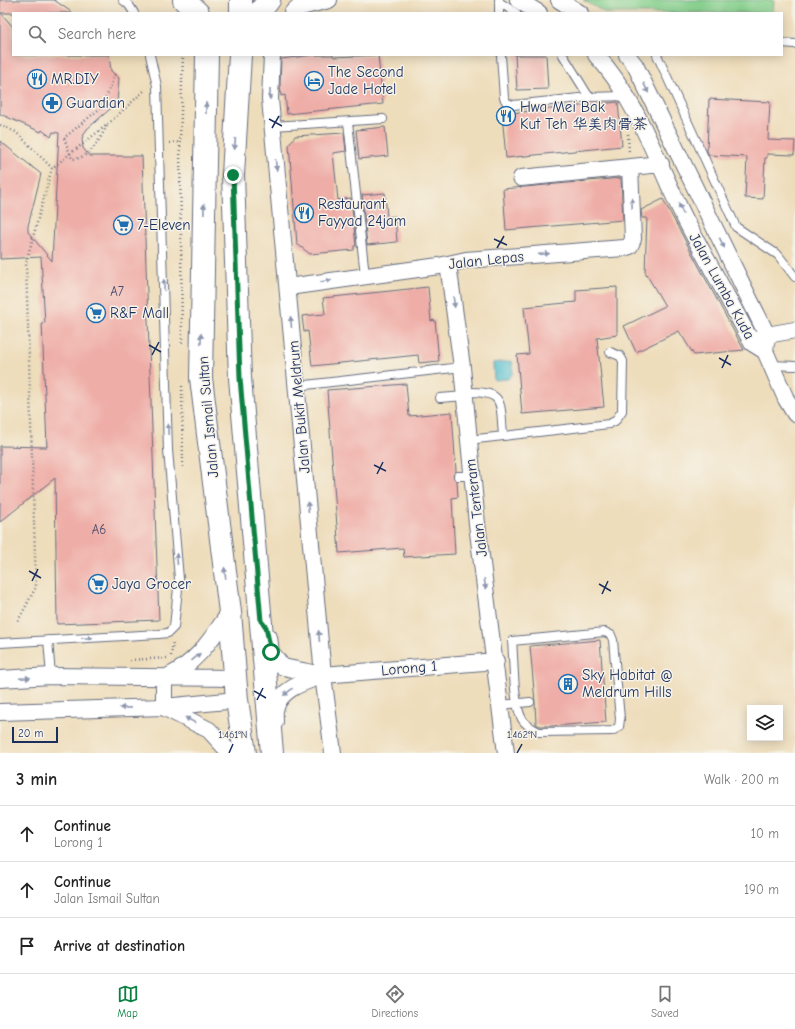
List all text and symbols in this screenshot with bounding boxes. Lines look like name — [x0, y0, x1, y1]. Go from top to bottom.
search box — [12, 12, 783, 56]
icon: search — [26, 23, 48, 45]
text: Search here — [58, 25, 136, 43]
place label: The Second Jade Hotel — [328, 63, 404, 98]
restaurant icon: MR.DIY — [26, 68, 48, 90]
place label: MR.DIY — [51, 70, 99, 88]
hotel icon: The Second Jade Hotel — [303, 70, 325, 92]
one-way arrow — [643, 83, 649, 94]
one-way arrow — [267, 88, 274, 100]
pharmacy icon: Guardian — [41, 92, 63, 114]
place label: Guardian — [66, 94, 125, 112]
place label: Hwa Mei Bak Kut Teh 华美肉骨茶 — [520, 98, 648, 133]
one-way arrow — [202, 102, 209, 114]
restaurant icon: Hwa Mei Bak Kut Teh 华美肉骨茶 — [495, 105, 517, 127]
one-way arrow — [232, 138, 239, 150]
one-way arrow — [273, 159, 280, 171]
route end — [224, 166, 242, 184]
place label: Restaurant Fayyad 24jam — [318, 195, 406, 230]
one-way arrow — [628, 197, 635, 209]
restaurant icon: Restaurant Fayyad 24jam — [293, 202, 315, 224]
one-way arrow — [200, 203, 207, 215]
one-way arrow — [678, 204, 684, 215]
supermarket icon: 7-Eleven — [112, 214, 134, 236]
place label: 7-Eleven — [137, 216, 191, 234]
street label: Jalan Lumba Kuda — [685, 230, 759, 342]
one-way arrow — [719, 237, 725, 249]
street label: Jalan Lepas — [447, 247, 525, 273]
one-way arrow — [538, 251, 550, 258]
one-way arrow — [320, 278, 332, 284]
one-way arrow — [160, 279, 167, 291]
house number: A7 — [110, 284, 124, 299]
one-way arrow — [450, 296, 457, 308]
supermarket icon: R&F Mall — [85, 302, 107, 324]
place label: R&F Mall — [110, 304, 169, 322]
one-way arrow — [288, 316, 295, 328]
one-way arrow — [198, 333, 205, 345]
street label: Jalan Bukit Meldrum — [284, 340, 314, 474]
street label: Jalan Ismail Sultan — [194, 355, 222, 479]
one-way arrow — [164, 423, 171, 435]
street label: Jalan Tenteram — [461, 458, 491, 558]
one-way arrow — [305, 501, 312, 513]
house number: A6 — [92, 522, 106, 537]
one-way arrow — [174, 553, 181, 565]
one-way arrow — [222, 567, 229, 579]
supermarket icon: Jaya Grocer — [87, 573, 109, 595]
place label: Jaya Grocer — [112, 575, 191, 593]
one-way arrow — [482, 578, 489, 590]
one-way arrow — [316, 630, 323, 642]
one-way arrow — [81, 635, 94, 641]
route start — [262, 643, 280, 661]
one-way arrow — [191, 653, 201, 662]
street label: Lorong 1 — [380, 657, 438, 679]
place label: Sky Habitat @ Meldrum Hills — [582, 666, 673, 701]
building icon: Sky Habitat @ Meldrum Hills — [557, 673, 579, 695]
one-way arrow — [19, 674, 31, 681]
one-way arrow — [282, 687, 293, 696]
one-way arrow — [118, 705, 131, 711]
map controls — [747, 705, 783, 741]
button: layers — [747, 705, 783, 741]
one-way arrow — [184, 716, 196, 723]
scale bar — [12, 725, 58, 744]
text: 20 m — [18, 727, 43, 740]
text: 1.461°N — [219, 729, 247, 741]
text: 1.462°N — [507, 729, 537, 741]
text: 3 min — [16, 770, 57, 789]
text: Walk · 200 m — [704, 772, 779, 787]
text: Continue — [54, 817, 111, 835]
icon: ahead — [16, 823, 38, 845]
text: 10 m — [751, 826, 779, 841]
text: Lorong 1 — [54, 835, 103, 850]
text: Continue — [54, 873, 111, 891]
icon: ahead — [16, 879, 38, 901]
text: 190 m — [744, 882, 779, 897]
text: Jalan Ismail Sultan — [54, 891, 160, 906]
icon: arrive — [16, 935, 38, 957]
text: Arrive at destination — [54, 937, 185, 955]
tab: Map — [117, 983, 139, 1020]
tab: Directions — [372, 983, 418, 1020]
tab: Saved — [651, 983, 678, 1020]

